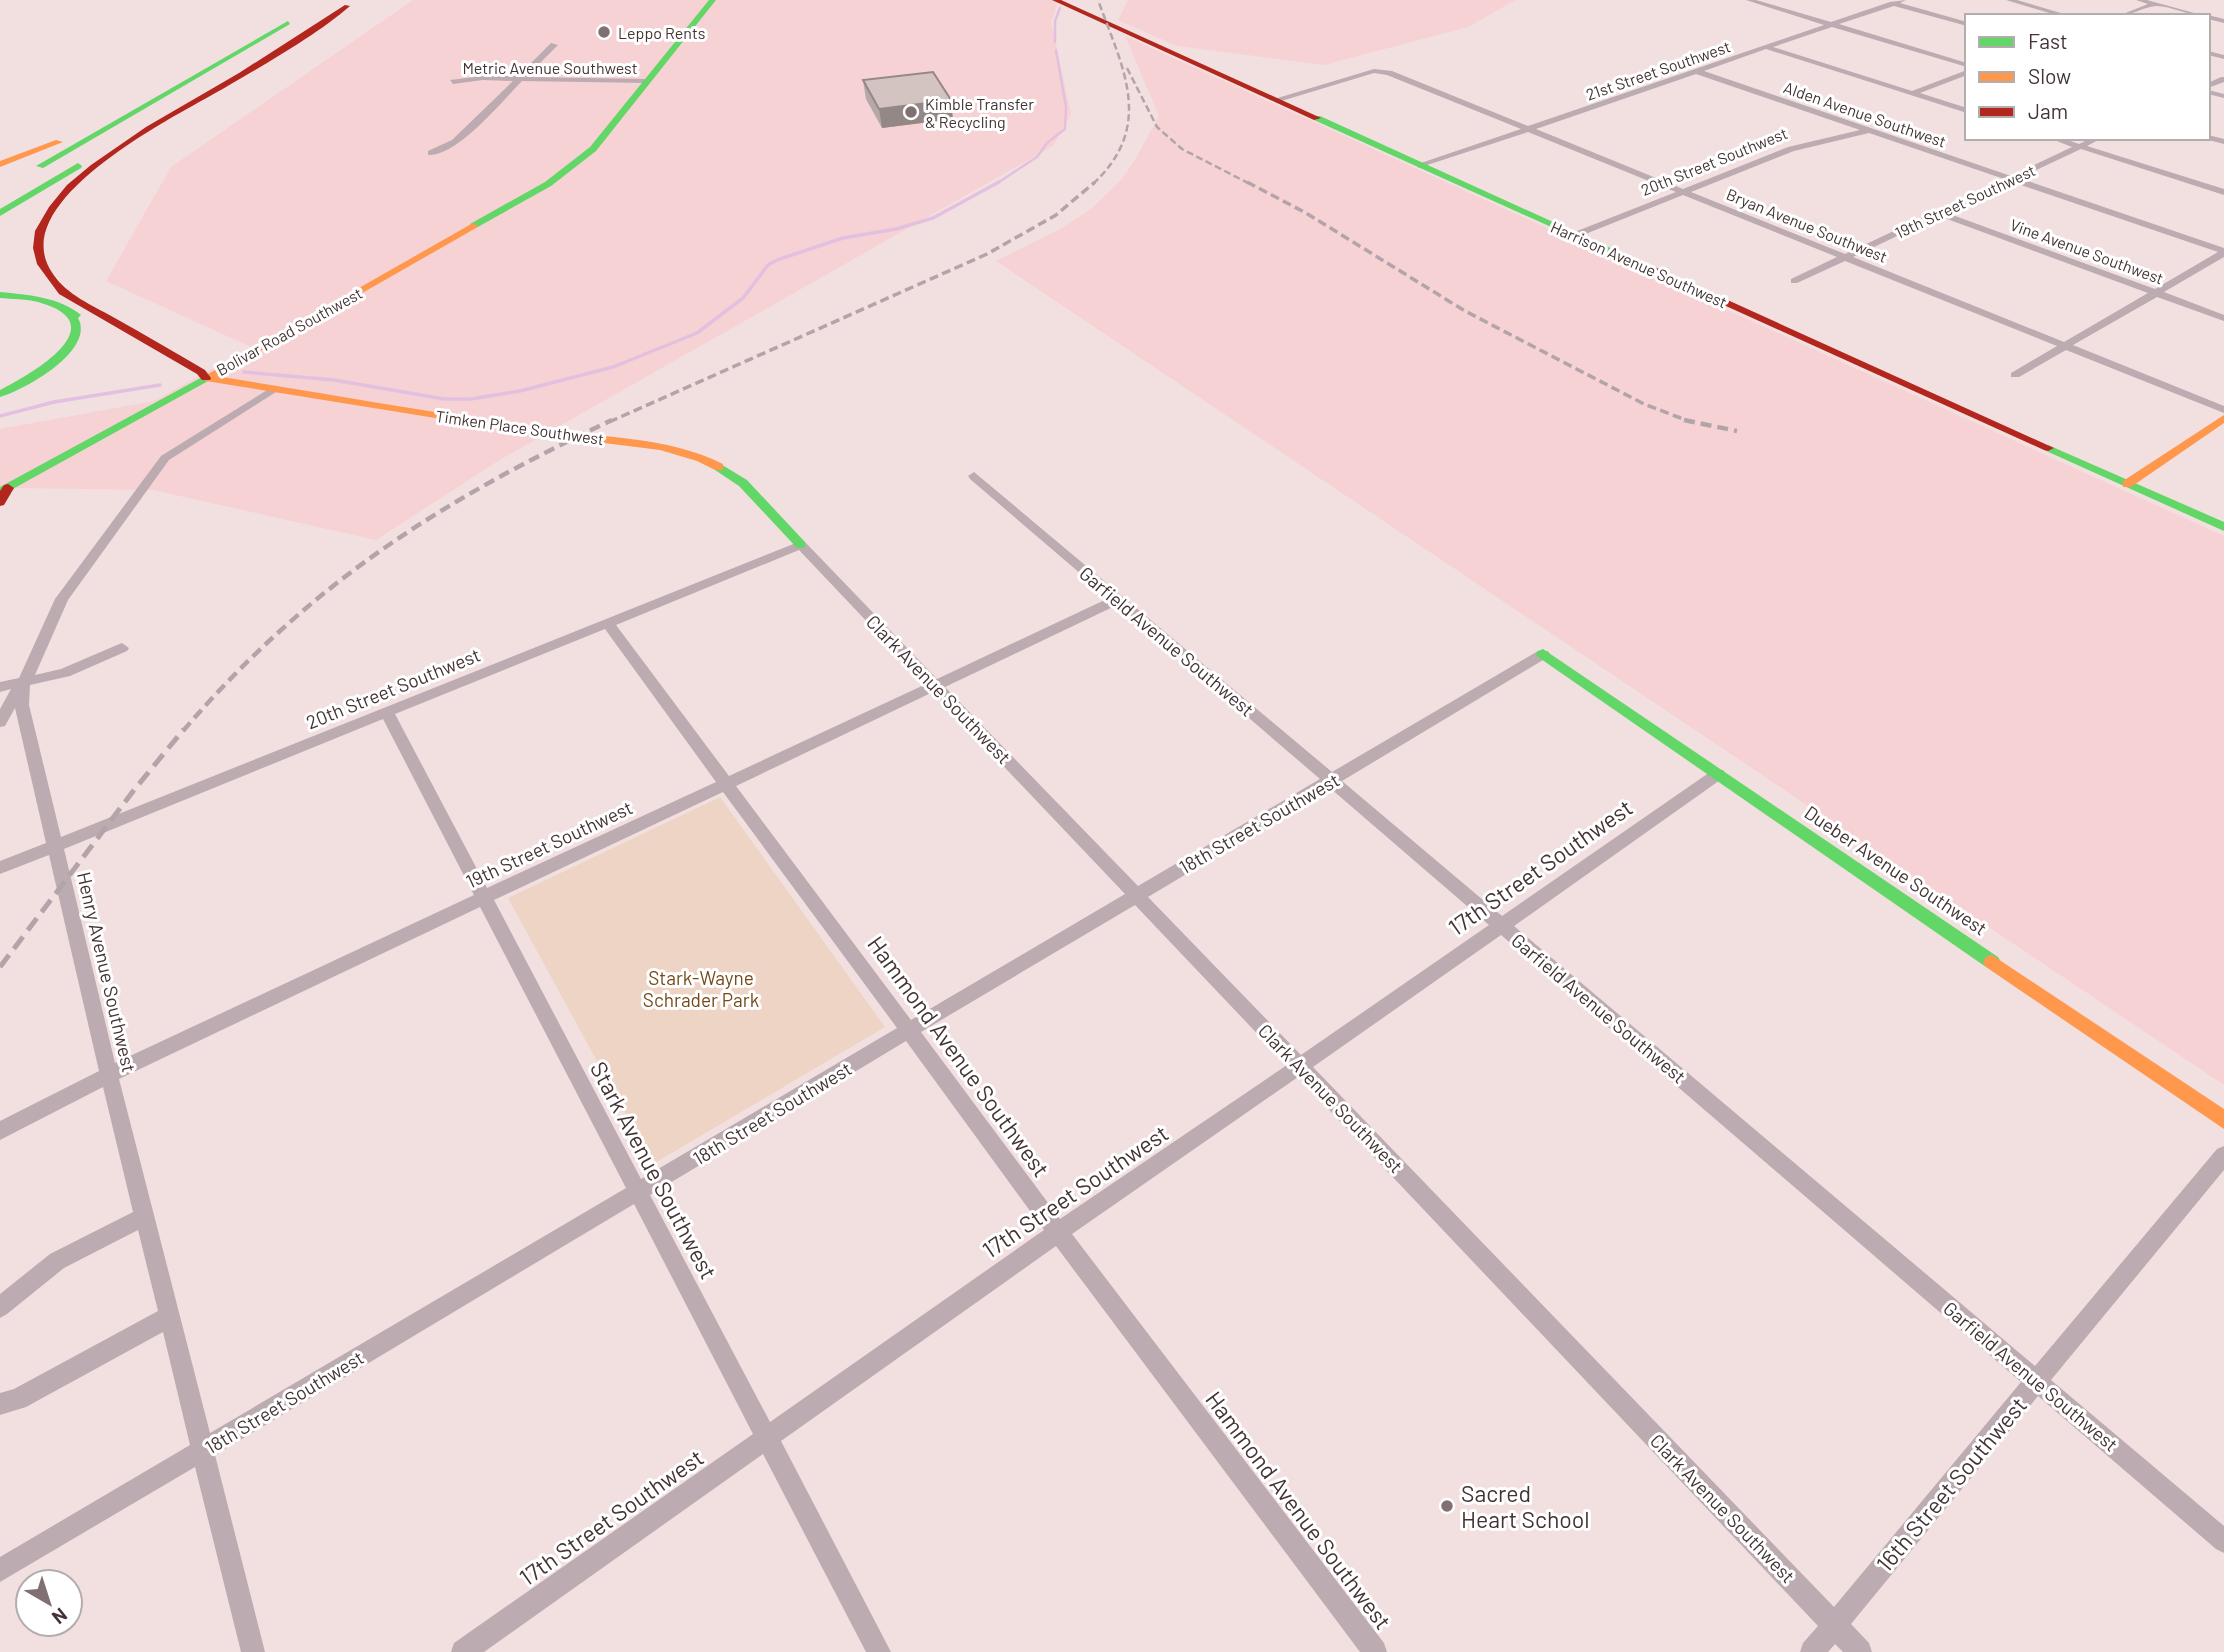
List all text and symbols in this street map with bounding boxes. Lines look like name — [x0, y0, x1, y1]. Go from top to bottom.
legend — [1965, 14, 2210, 140]
place label: Leppo Rents — [618, 23, 706, 42]
marker: Leppo Rents — [596, 24, 612, 40]
text: Fast — [2028, 28, 2068, 53]
street label: 21st Street Southwest — [1583, 36, 1733, 104]
street label: Metric Avenue Southwest — [462, 58, 638, 77]
text: Slow — [2028, 63, 2071, 88]
street label: Alden Avenue Southwest — [1781, 77, 1949, 151]
place label: Kimble Transfer & Recycling — [925, 94, 1034, 131]
text: Jam — [2028, 98, 2068, 123]
marker: Kimble Transfer & Recycling — [903, 104, 919, 120]
street label: 20th Street Southwest — [1638, 123, 1790, 199]
street label: 19th Street Southwest — [1892, 160, 2038, 242]
street label: Bryan Avenue Southwest — [1724, 184, 1890, 266]
street label: Vine Avenue Southwest — [2008, 214, 2166, 288]
street label: Harrison Avenue Southwest — [1548, 217, 1730, 311]
street label: Bolivar Road Southwest — [213, 283, 365, 379]
street label: Timken Place Southwest — [435, 406, 605, 448]
street label: Garfield Avenue Southwest — [1075, 561, 1259, 721]
street label: Clark Avenue Southwest — [862, 610, 1016, 768]
street label: 20th Street Southwest — [303, 643, 483, 733]
street label: 18th Street Southwest — [1175, 768, 1343, 878]
street label: 17th Street Southwest — [1443, 793, 1637, 941]
street label: 19th Street Southwest — [462, 795, 636, 893]
street label: Dueber Avenue Southwest — [1800, 800, 1992, 940]
street label: Henry Avenue Southwest — [73, 870, 141, 1074]
street label: Garfield Avenue Southwest — [1507, 928, 1691, 1088]
street label: Hammond Avenue Southwest — [862, 930, 1056, 1182]
park label: Stark-Wayne Schrader Park — [643, 966, 759, 1011]
street label: Clark Avenue Southwest — [1254, 1019, 1408, 1177]
street label: Stark Avenue Southwest — [585, 1056, 723, 1284]
street label: 18th Street Southwest — [688, 1056, 856, 1170]
street label: 17th Street Southwest — [977, 1118, 1173, 1264]
street label: Garfield Avenue Southwest — [1939, 1296, 2123, 1456]
street label: 18th Street Southwest — [200, 1345, 368, 1459]
street label: Hammond Avenue Southwest — [1200, 1385, 1398, 1635]
street label: 16th Street Southwest — [1870, 1391, 2032, 1577]
street label: Clark Avenue Southwest — [1646, 1429, 1800, 1587]
street label: 17th Street Southwest — [514, 1443, 708, 1591]
place label: Sacred Heart School — [1461, 1479, 1590, 1533]
marker: Sacred Heart School — [1439, 1498, 1455, 1514]
north arrow — [14, 1568, 84, 1638]
text: N — [48, 1604, 72, 1630]

